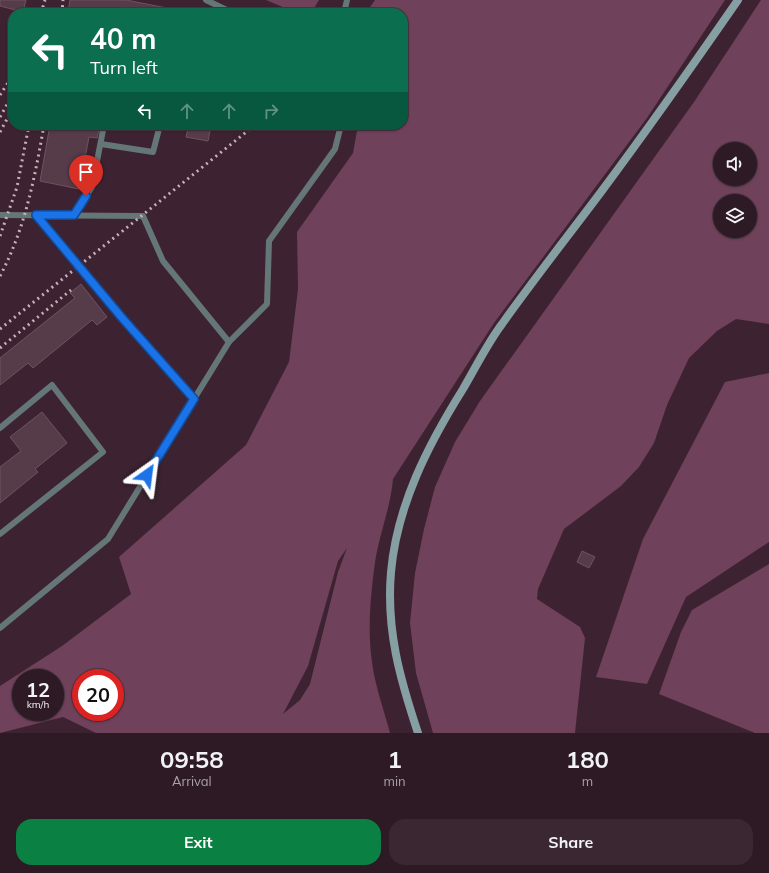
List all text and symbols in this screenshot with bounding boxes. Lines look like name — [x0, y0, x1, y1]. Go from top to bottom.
text: 40 m — [90, 21, 156, 56]
icon: left — [24, 24, 76, 76]
text: Turn left — [90, 56, 158, 79]
icon: left — [134, 100, 156, 122]
icon: ahead — [176, 100, 198, 122]
icon: ahead — [218, 100, 240, 122]
icon: right — [260, 100, 282, 122]
map controls — [713, 142, 757, 238]
button: sound — [713, 142, 757, 186]
pin — [69, 155, 103, 196]
icon: arrive — [75, 161, 97, 183]
button: layers — [713, 194, 757, 238]
position arrow — [126, 454, 168, 496]
speed limit sign: 20 — [72, 669, 124, 721]
text: 12 — [26, 677, 50, 702]
text: km/h — [27, 698, 49, 711]
text: 09:58 — [160, 744, 224, 774]
text: 1 — [387, 744, 402, 774]
text: 180 — [566, 744, 609, 774]
text: Arrival — [172, 773, 212, 789]
text: min — [384, 773, 406, 789]
text: m — [582, 773, 593, 789]
button: Exit — [16, 819, 381, 865]
button: Share — [389, 819, 753, 865]

